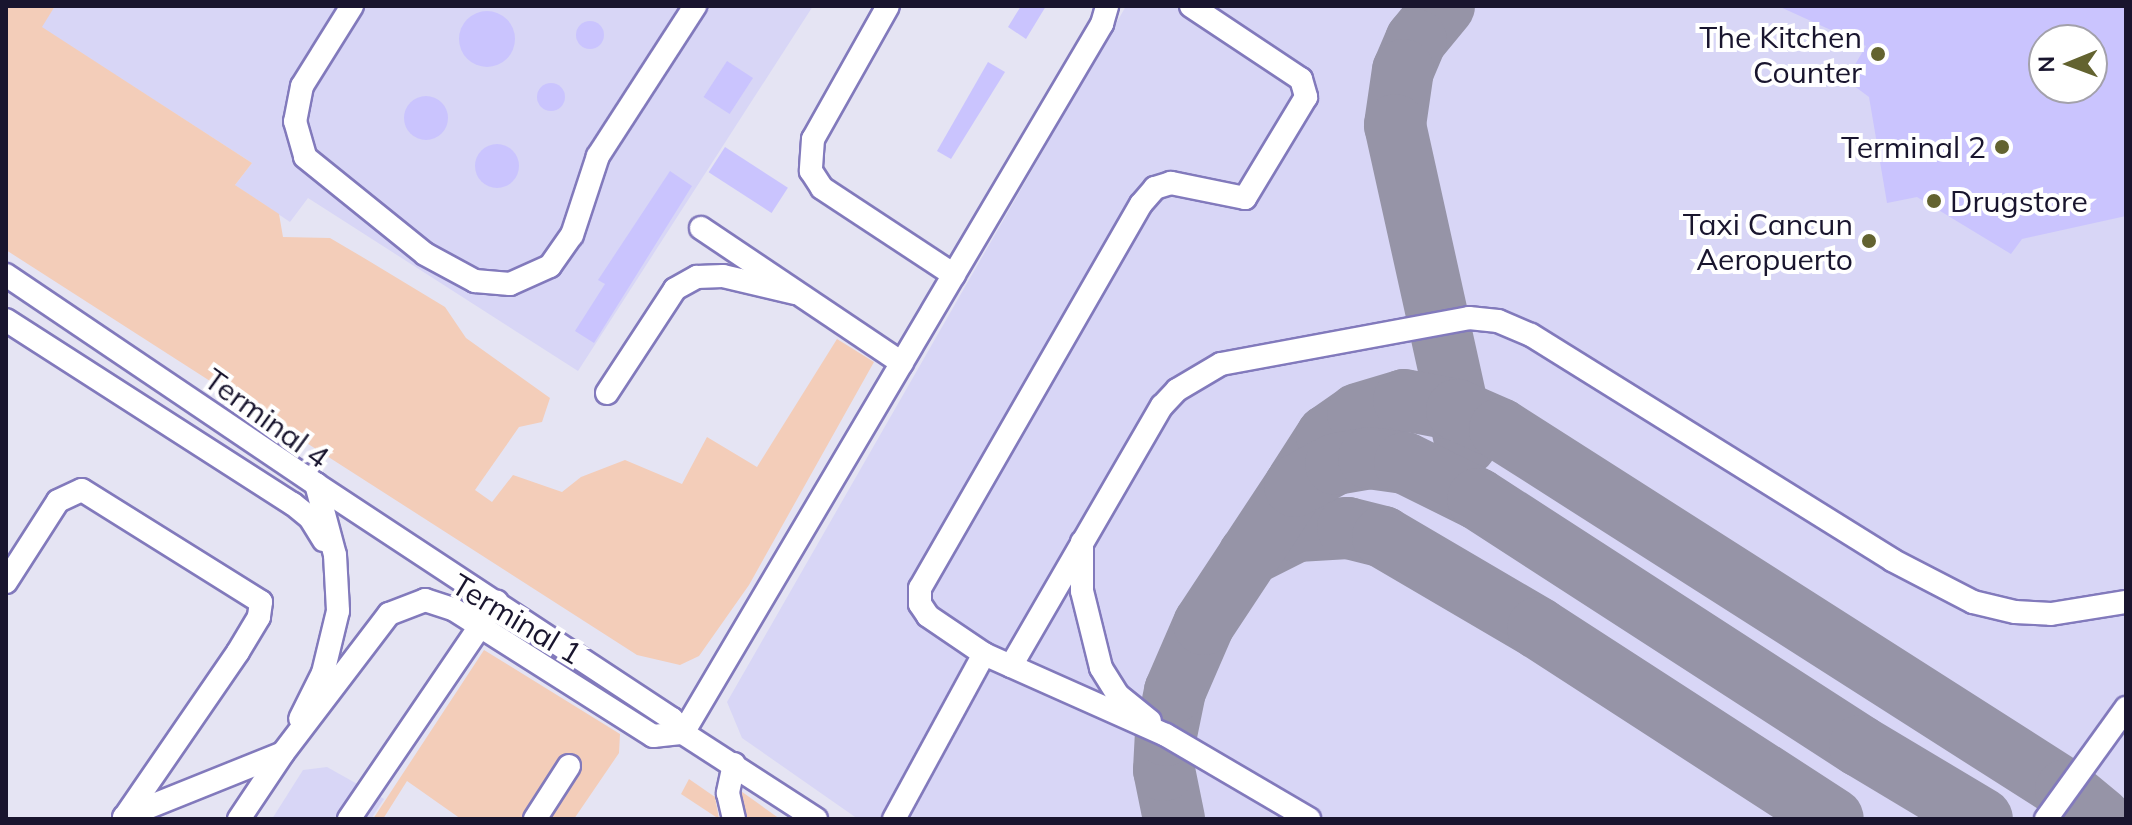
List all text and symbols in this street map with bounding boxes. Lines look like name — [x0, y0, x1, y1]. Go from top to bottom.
place label: The Kitchen Counter — [1699, 19, 1862, 90]
north arrow — [2028, 24, 2108, 104]
marker: The Kitchen Counter — [1869, 45, 1887, 63]
text: N — [2032, 56, 2060, 73]
place label: Terminal 2 — [1841, 129, 1986, 165]
marker: Terminal 2 — [1993, 138, 2011, 156]
place label: Drugstore — [1950, 183, 2088, 219]
marker: Drugstore — [1925, 192, 1943, 210]
place label: Taxi Cancun Aeropuerto — [1683, 206, 1853, 276]
marker: Taxi Cancun Aeropuerto — [1860, 232, 1878, 250]
street label: Terminal 4 — [198, 361, 336, 475]
street label: Terminal 1 — [446, 566, 588, 672]

